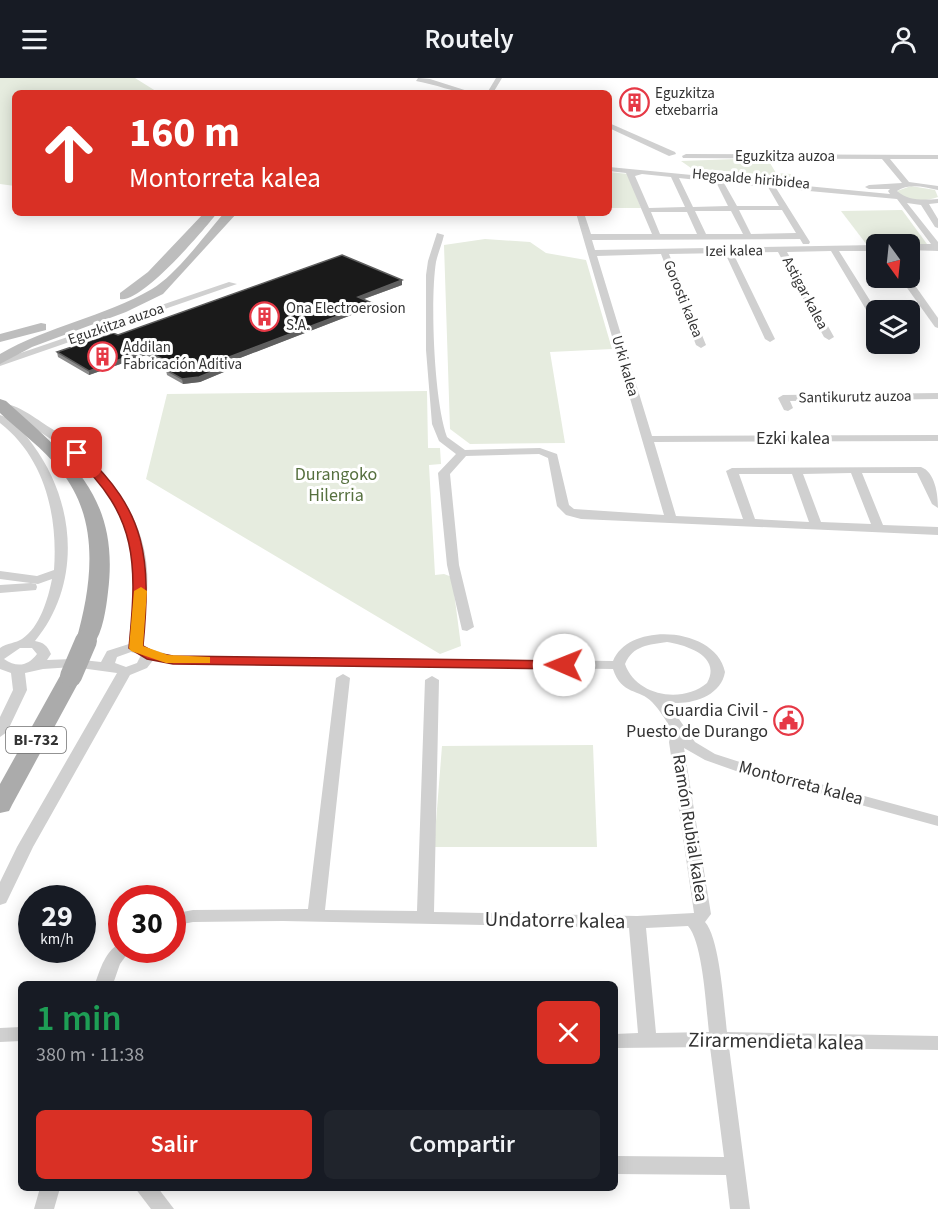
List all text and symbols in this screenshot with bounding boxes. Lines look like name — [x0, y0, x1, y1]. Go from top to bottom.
text: Routely — [424, 20, 514, 59]
icon: menu — [18, 23, 51, 56]
icon: person — [887, 23, 920, 56]
place label: Eguzkitza etxebarria — [655, 83, 718, 121]
building icon: Eguzkitza etxebarria — [618, 86, 650, 118]
text: 160 m — [129, 103, 240, 163]
icon: ahead — [30, 114, 108, 192]
street label: Eguzkitza auzoa — [735, 146, 835, 167]
text: Montorreta kalea — [129, 159, 321, 198]
street label: Hegoalde hiribidea — [691, 163, 811, 195]
north arrow — [866, 234, 920, 288]
map controls — [866, 234, 920, 354]
street label: Izei kalea — [705, 240, 763, 262]
street label: Astigar kalea — [777, 253, 833, 333]
street label: Gorosti kalea — [658, 257, 708, 341]
street label: Eguzkitza auzoa — [65, 298, 167, 350]
place label: Ona Electroerosion S.A. — [286, 298, 406, 336]
button: layers — [866, 300, 920, 354]
building icon: Ona Electroerosion S.A. — [249, 301, 281, 333]
street label: Urki kalea — [606, 333, 644, 399]
place label: Addilan Fabricación Aditiva — [123, 337, 242, 375]
building icon: Addilan Fabricación Aditiva — [86, 340, 118, 372]
street label: Santikurutz auzoa — [798, 386, 912, 408]
street label: Ezki kalea — [756, 426, 830, 451]
pin — [51, 427, 102, 478]
icon: arrive — [60, 436, 93, 469]
park label: Durangoko Hilerria — [295, 462, 377, 508]
position arrow — [532, 633, 596, 697]
place label: Guardia Civil - Puesto de Durango — [626, 698, 768, 744]
public building icon: Guardia Civil - Puesto de Durango — [773, 704, 805, 736]
road number: BI-732 — [6, 727, 66, 753]
street label: Ramón Rubial kalea — [666, 752, 714, 904]
street label: Montorreta kalea — [736, 754, 866, 812]
speed limit sign: 30 — [108, 885, 186, 963]
text: 29 — [41, 895, 73, 938]
street label: Undatorre kalea — [484, 904, 626, 936]
text: km/h — [40, 929, 74, 950]
text: 1 min — [36, 993, 122, 1044]
button: close — [537, 1001, 600, 1064]
street label: Zirarmendieta kalea — [688, 1024, 864, 1058]
text: 380 m · 11:38 — [36, 1041, 144, 1069]
button: Salir — [36, 1110, 312, 1179]
button: Compartir — [324, 1110, 600, 1179]

